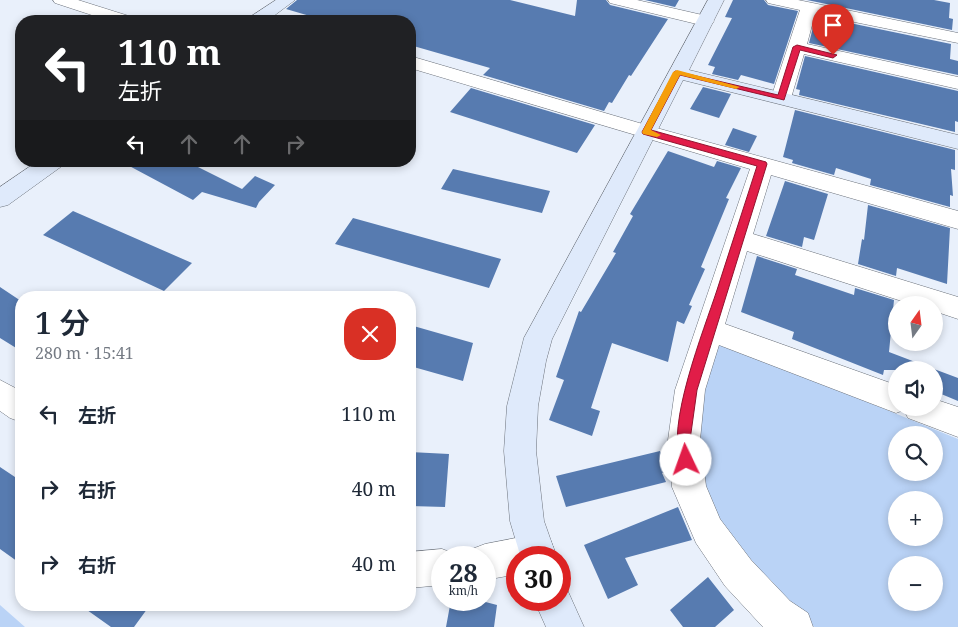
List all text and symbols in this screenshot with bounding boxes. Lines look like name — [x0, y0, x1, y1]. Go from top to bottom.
pin — [812, 4, 854, 55]
icon: arrive — [819, 11, 847, 39]
text: 110 m — [118, 28, 221, 75]
icon: left — [35, 35, 100, 100]
text: 左折 — [118, 75, 162, 105]
icon: left — [122, 130, 150, 158]
icon: ahead — [175, 130, 203, 158]
icon: ahead — [228, 130, 256, 158]
icon: right — [281, 130, 309, 158]
north arrow — [888, 296, 942, 351]
map controls — [888, 296, 943, 611]
text: 1 分 — [35, 302, 90, 343]
button: close — [344, 308, 396, 360]
text: 280 m · 15:41 — [35, 342, 134, 364]
button: sound — [888, 361, 943, 416]
icon: left — [35, 400, 63, 428]
text: 110 m — [341, 401, 396, 427]
text: 左折 — [78, 402, 116, 428]
button: search — [888, 426, 943, 481]
position arrow — [659, 433, 711, 485]
icon: right — [35, 475, 63, 503]
text: 40 m — [352, 476, 396, 502]
text: 右折 — [78, 477, 116, 503]
button: + — [888, 491, 943, 546]
speed limit sign: 30 — [506, 546, 571, 611]
icon: right — [35, 550, 63, 578]
text: 40 m — [352, 551, 396, 577]
text: 右折 — [78, 552, 116, 578]
text: 28 — [449, 555, 478, 589]
button: − — [888, 556, 943, 611]
text: km/h — [449, 582, 478, 599]

